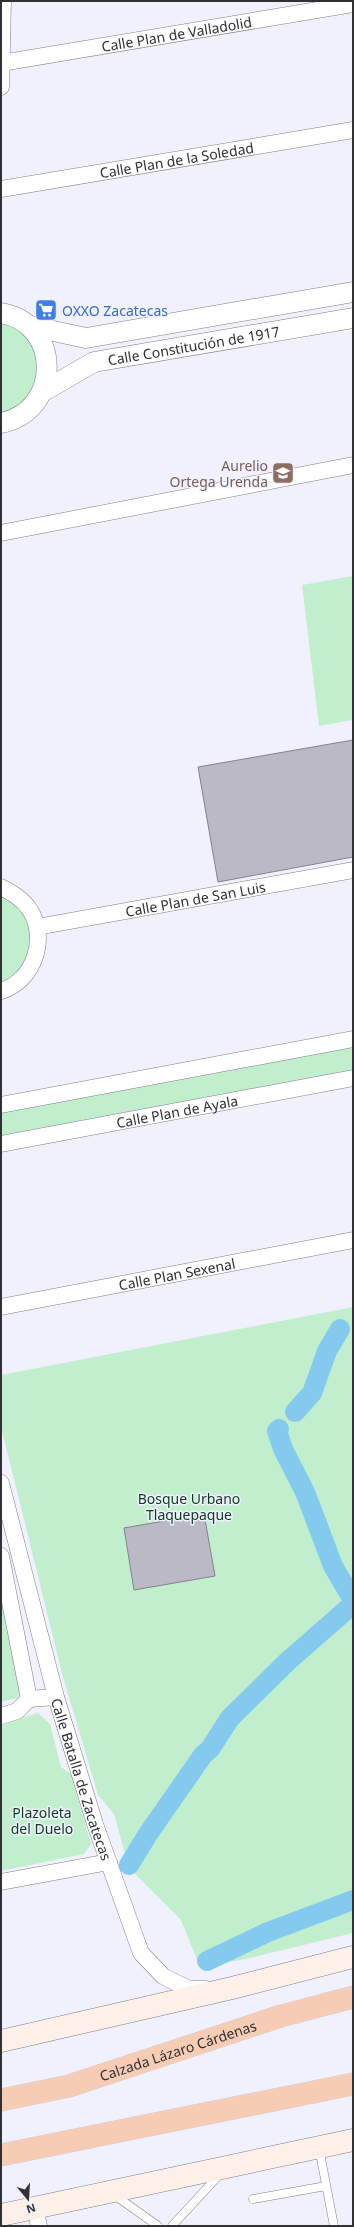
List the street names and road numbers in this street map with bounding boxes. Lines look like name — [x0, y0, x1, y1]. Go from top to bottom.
street label: Calle Plan de Valladolid — [100, 12, 253, 56]
street label: Calle Plan de la Soledad — [98, 137, 255, 182]
street label: Calle Constitución de 1917 — [106, 321, 281, 369]
street label: Calle Plan de San Luis — [124, 876, 267, 920]
street label: Calle Plan de Ayala — [115, 1090, 239, 1132]
street label: Calle Plan Sexenal — [117, 1253, 237, 1294]
street label: Calle Batalla de Zacatecas — [47, 1696, 117, 1863]
street label: Calzada Lázaro Cárdenas — [97, 2015, 259, 2085]

